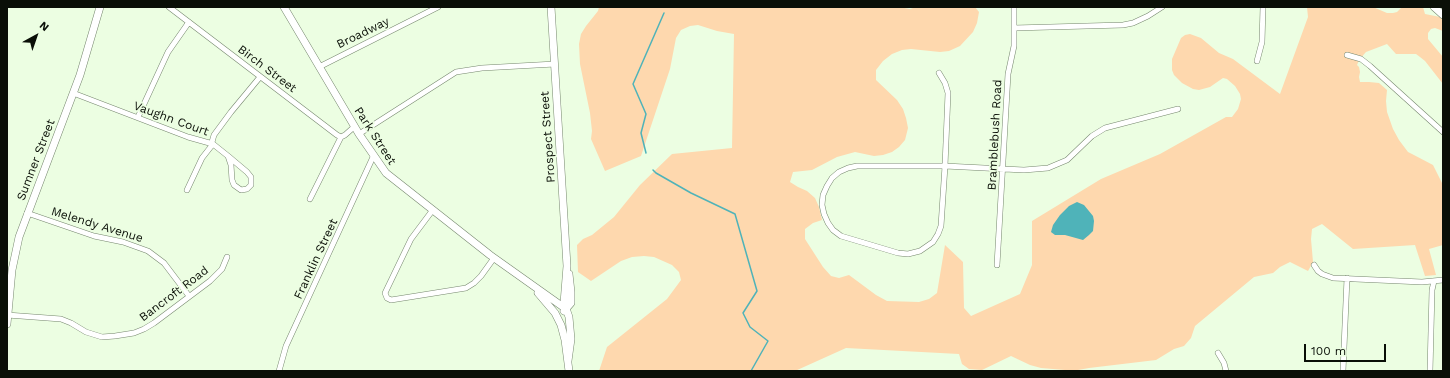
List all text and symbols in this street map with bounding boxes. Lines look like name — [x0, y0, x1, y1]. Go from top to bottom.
street label: Broadway — [334, 14, 392, 52]
north arrow — [16, 16, 56, 56]
text: N — [37, 19, 51, 34]
street label: Birch Street — [235, 42, 299, 96]
street label: Bramblebush Road — [985, 79, 1005, 191]
street label: Prospect Street — [538, 91, 558, 183]
street label: Vaughn Court — [131, 99, 211, 139]
street label: Park Street — [351, 104, 399, 168]
street label: Sumner Street — [14, 117, 58, 203]
street label: Melendy Avenue — [49, 204, 145, 246]
street label: Franklin Street — [291, 216, 341, 302]
street label: Bancroft Road — [136, 263, 212, 325]
scale bar — [1306, 336, 1388, 362]
text: 100 m — [1311, 344, 1346, 358]

